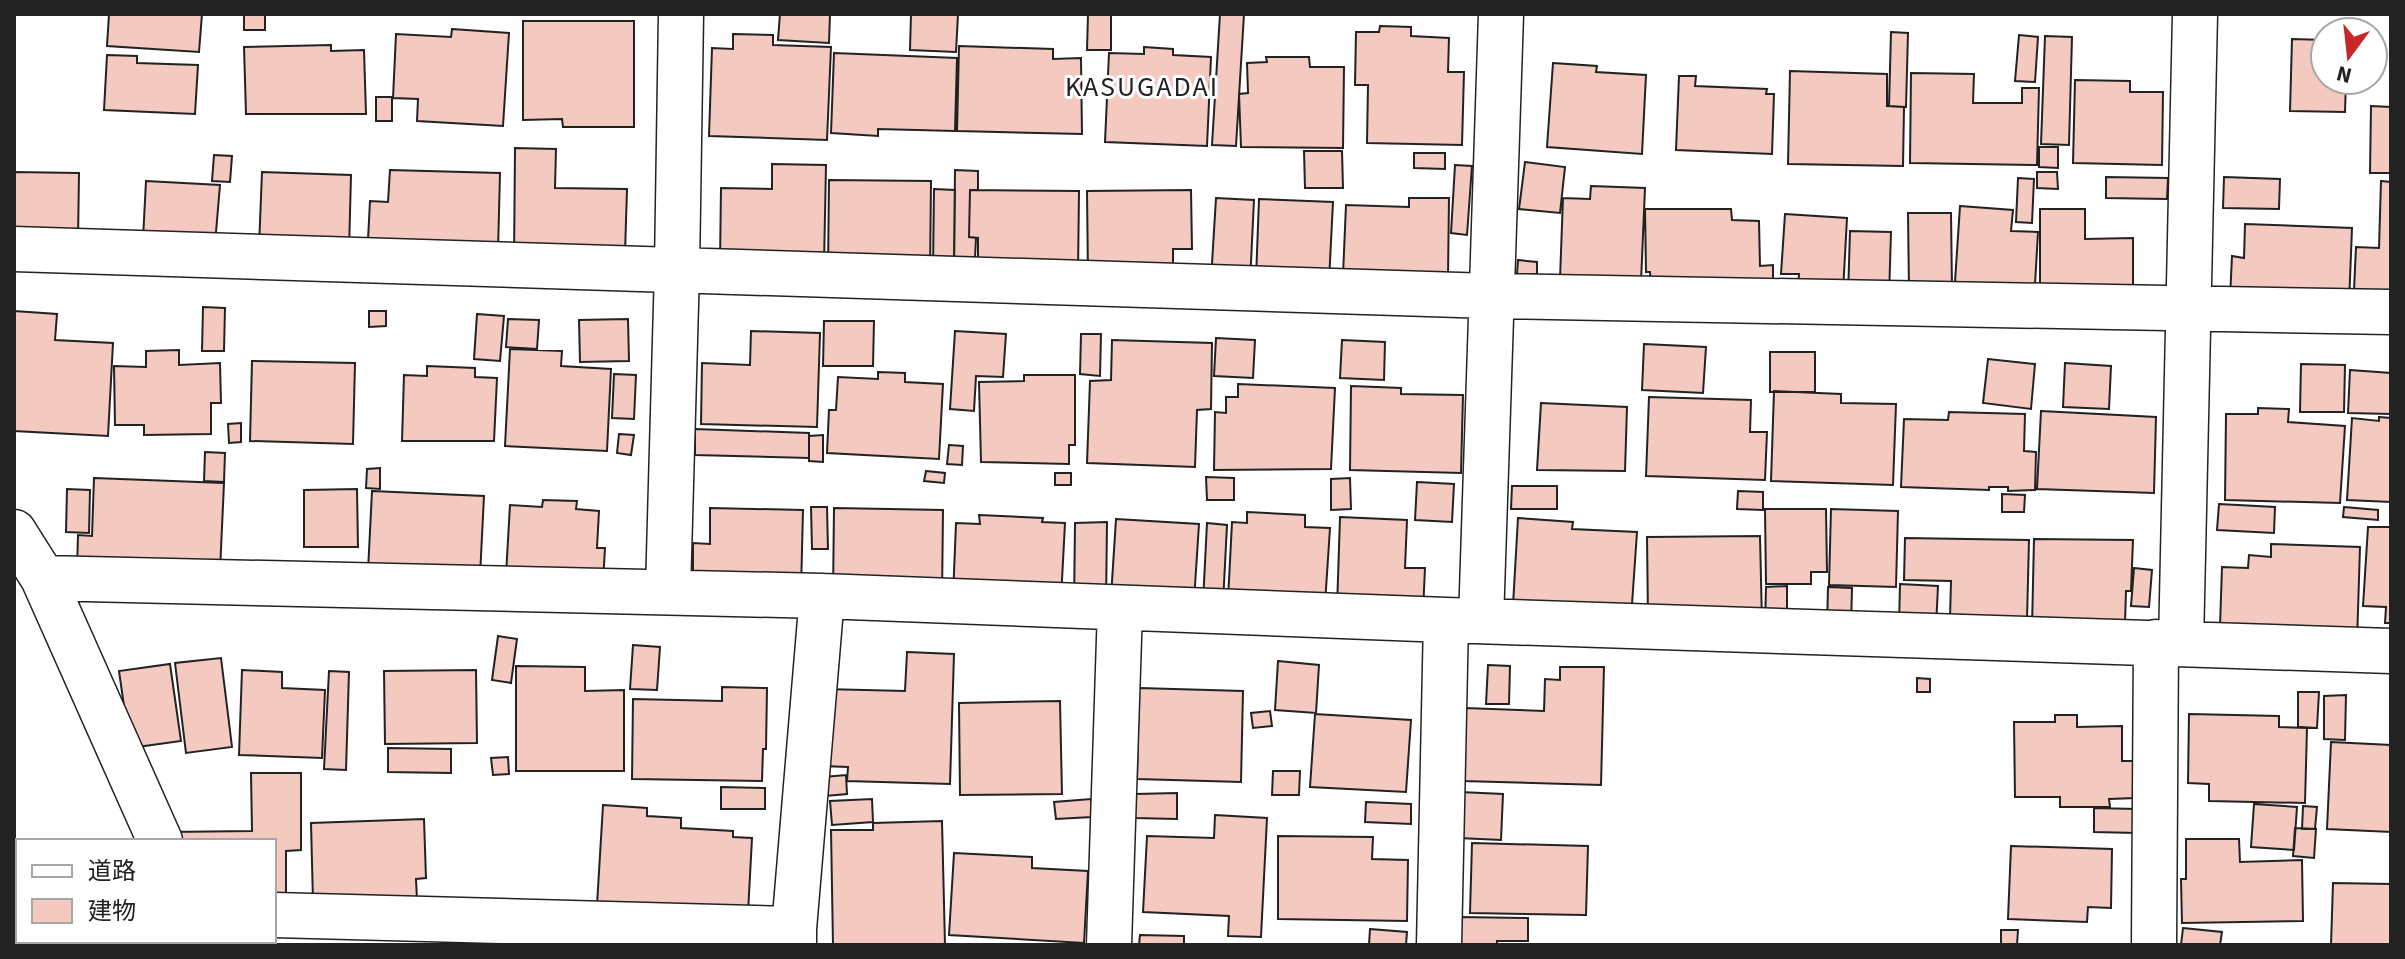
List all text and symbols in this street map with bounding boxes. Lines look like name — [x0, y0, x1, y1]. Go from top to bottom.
north arrow — [2309, 16, 2389, 96]
text: N — [2333, 57, 2355, 92]
district label: KASUGADAI — [1065, 67, 1219, 107]
legend — [16, 839, 276, 943]
text: 道路 — [88, 854, 136, 889]
text: 建物 — [88, 894, 136, 929]

